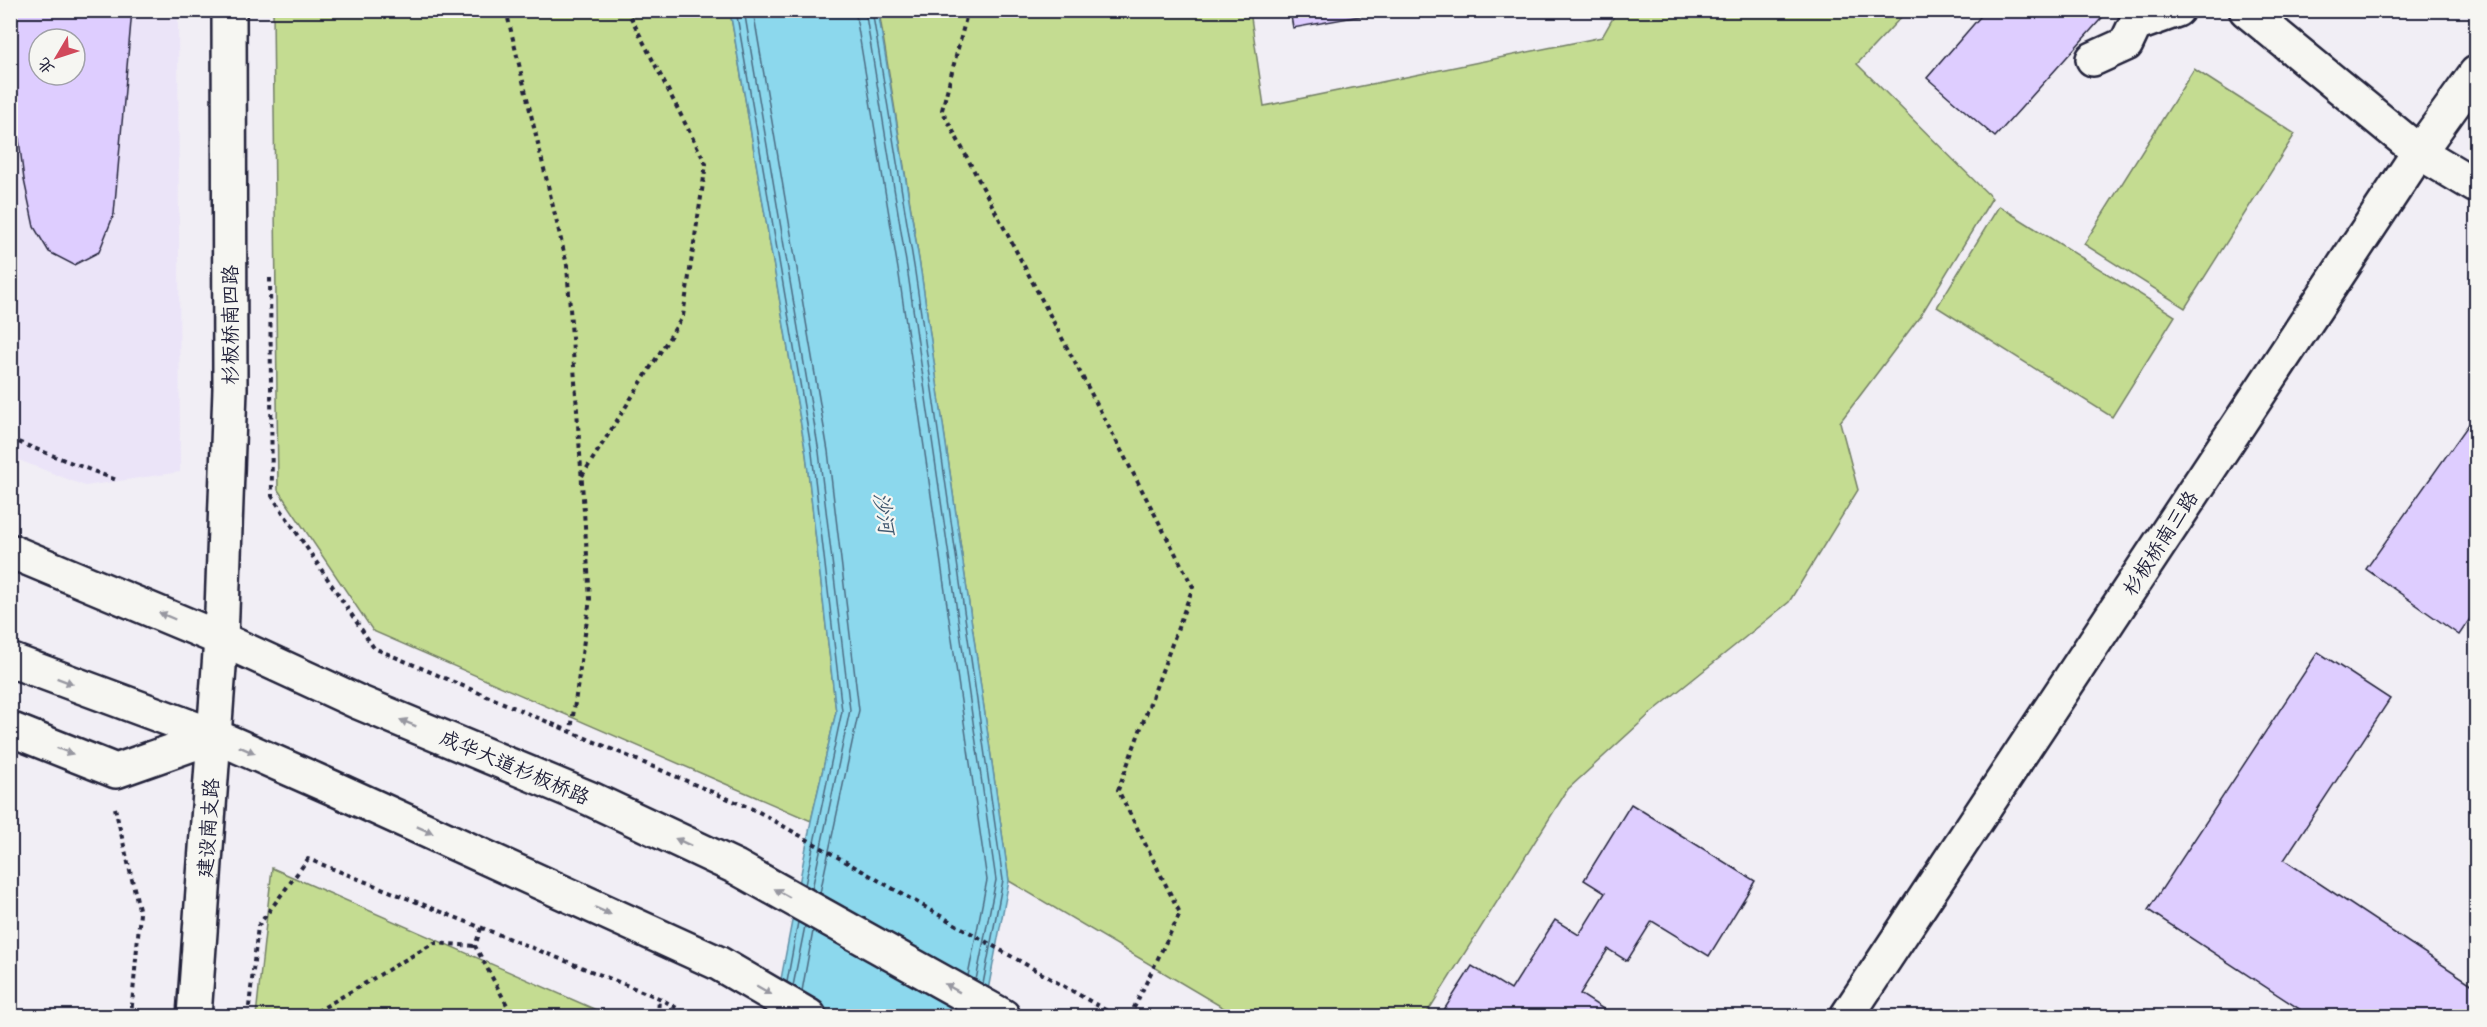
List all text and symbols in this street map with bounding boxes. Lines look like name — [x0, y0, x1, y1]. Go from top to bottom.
north arrow — [27, 27, 87, 87]
text: 北 — [32, 53, 59, 80]
street label: 杉板桥南四路 — [216, 264, 243, 385]
street label: 杉板桥南三路 — [2116, 484, 2204, 600]
water label: 沙河 — [867, 490, 903, 539]
one-way arrow — [159, 612, 176, 621]
one-way arrow — [56, 677, 74, 686]
one-way arrow — [399, 718, 417, 727]
street label: 成华大道杉板桥路 — [436, 723, 595, 811]
one-way arrow — [239, 745, 257, 755]
one-way arrow — [56, 747, 74, 756]
street label: 建设南支路 — [191, 776, 225, 879]
one-way arrow — [417, 825, 435, 835]
one-way arrow — [674, 837, 692, 847]
one-way arrow — [773, 888, 790, 898]
one-way arrow — [594, 906, 611, 915]
one-way arrow — [943, 983, 960, 993]
one-way arrow — [756, 985, 773, 995]

